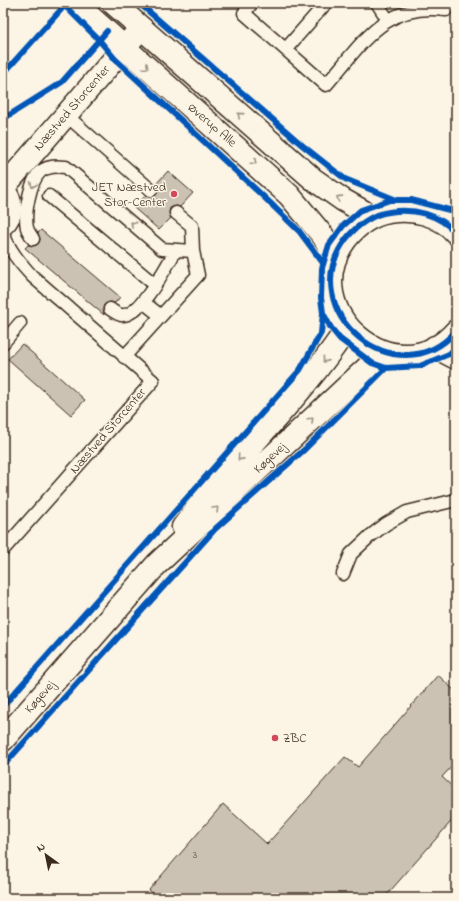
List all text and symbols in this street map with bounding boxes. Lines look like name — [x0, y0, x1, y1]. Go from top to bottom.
street label: Næstved Storcenter — [29, 60, 115, 155]
one-way arrow — [141, 62, 149, 69]
street label: Øverup Alle — [183, 98, 241, 152]
one-way arrow — [237, 112, 244, 119]
one-way arrow — [249, 157, 257, 165]
place label: JET Næstved Stor-Center — [92, 178, 167, 212]
one-way arrow — [30, 182, 38, 189]
marker: JET Næstved Stor-Center — [169, 189, 179, 199]
one-way arrow — [336, 195, 343, 202]
one-way arrow — [130, 221, 137, 228]
one-way arrow — [323, 355, 330, 362]
street label: Næstved Storcenter — [65, 383, 151, 478]
one-way arrow — [306, 417, 314, 425]
street label: Køgevej — [249, 438, 292, 479]
one-way arrow — [238, 453, 245, 461]
one-way arrow — [211, 506, 219, 514]
street label: Køgevej — [20, 676, 61, 718]
place label: ZBC — [283, 729, 306, 748]
marker: ZBC — [270, 733, 280, 743]
north arrow — [26, 835, 66, 875]
text: N — [34, 839, 49, 856]
house number: 3 — [193, 847, 198, 863]

